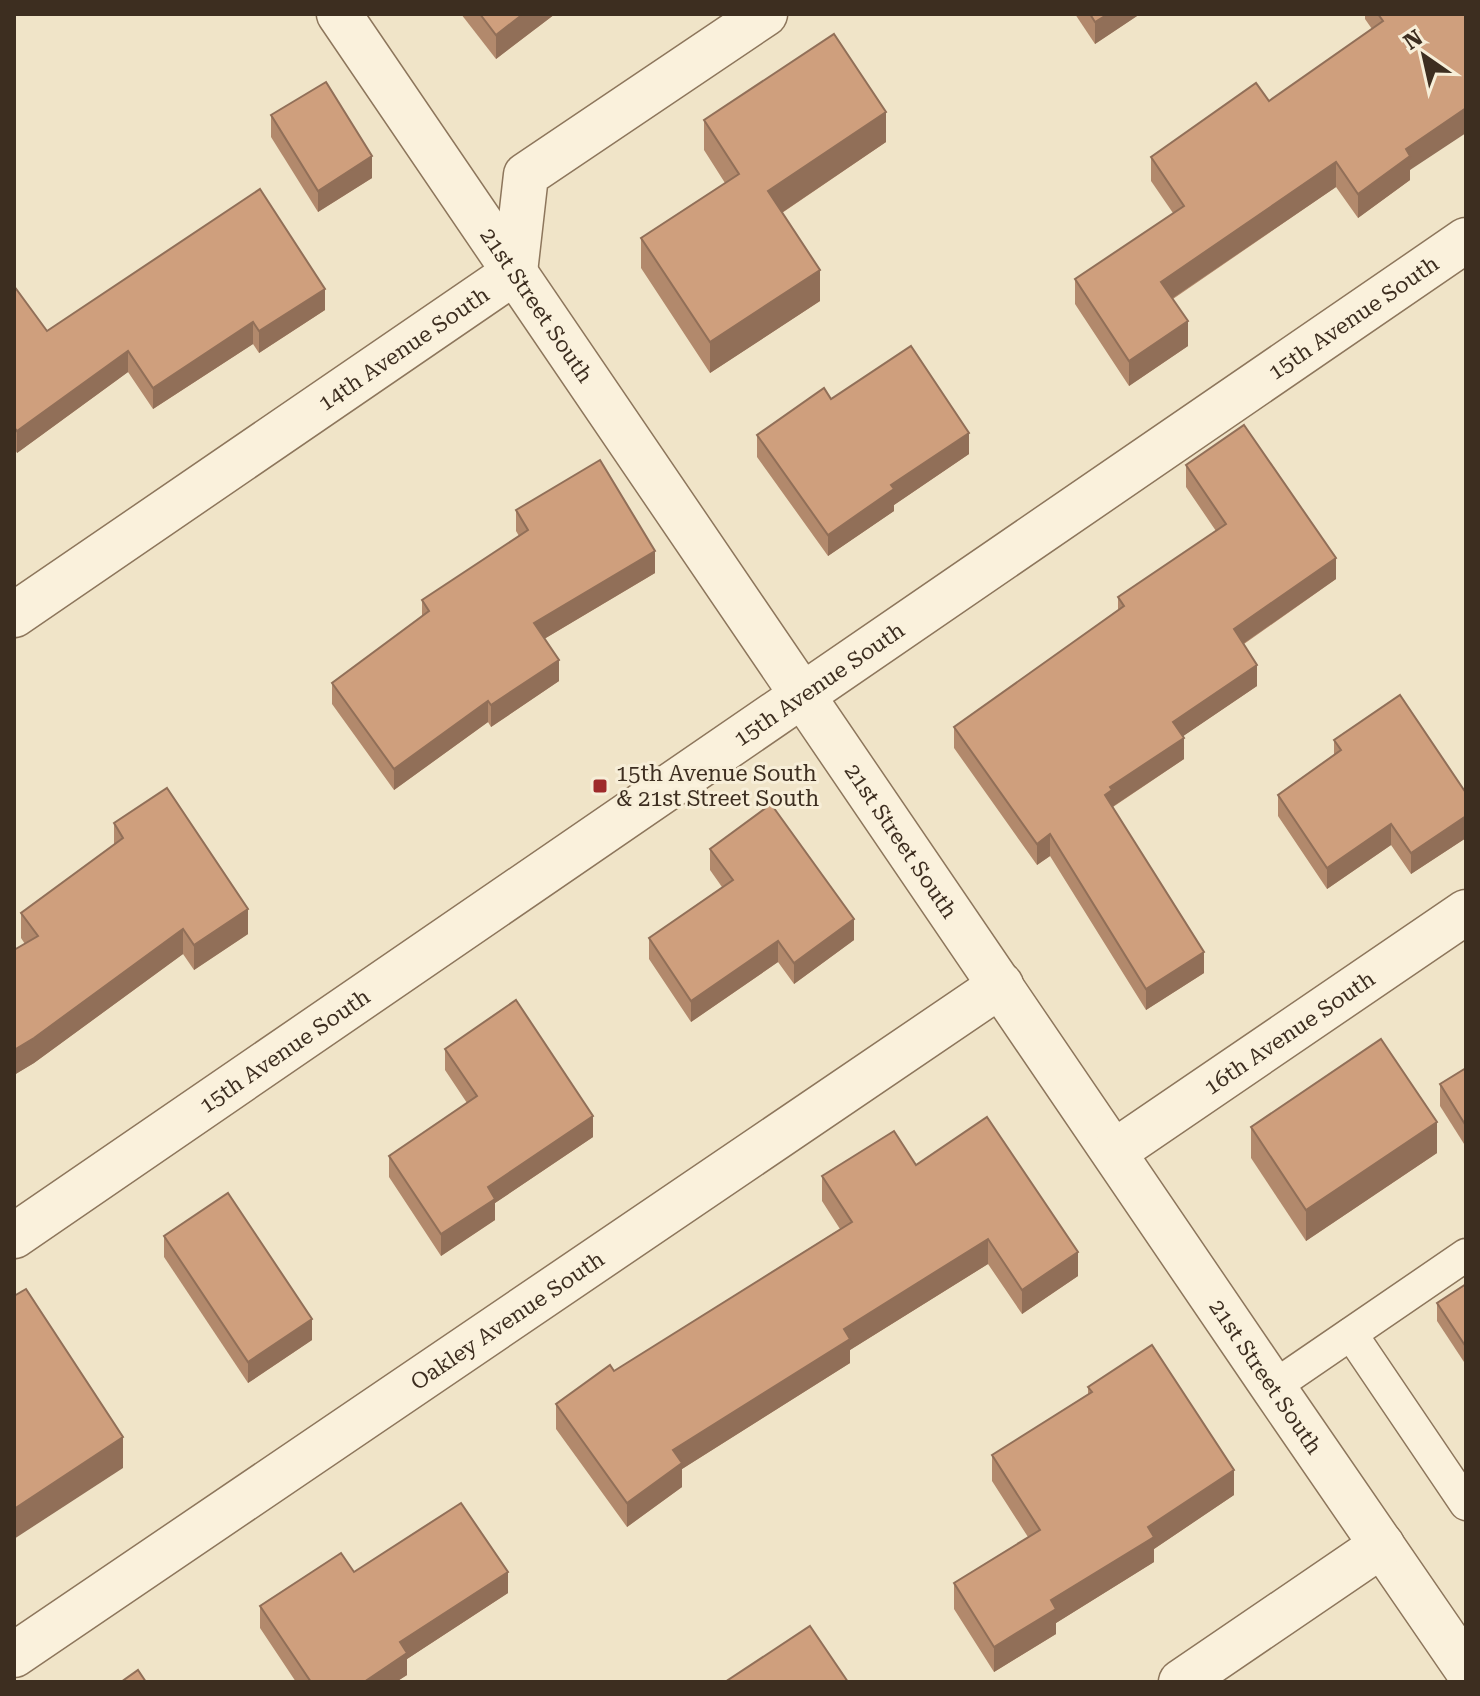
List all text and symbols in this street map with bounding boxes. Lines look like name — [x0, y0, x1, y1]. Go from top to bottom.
north arrow — [1384, 16, 1464, 96]
text: N — [1399, 25, 1427, 55]
street label: 21st Street South — [476, 223, 598, 387]
street label: 15th Avenue South — [1263, 250, 1443, 384]
street label: 14th Avenue South — [314, 281, 493, 415]
street label: 15th Avenue South — [729, 617, 909, 751]
street label: 21st Street South — [840, 759, 963, 923]
place label: 15th Avenue South & 21st Street South — [616, 761, 819, 811]
marker: 15th Avenue South & 21st Street South — [591, 777, 609, 795]
street label: 16th Avenue South — [1199, 966, 1379, 1099]
street label: 15th Avenue South — [195, 983, 374, 1118]
street label: Oakley Avenue South — [406, 1246, 609, 1395]
street label: 21st Street South — [1205, 1295, 1328, 1458]

